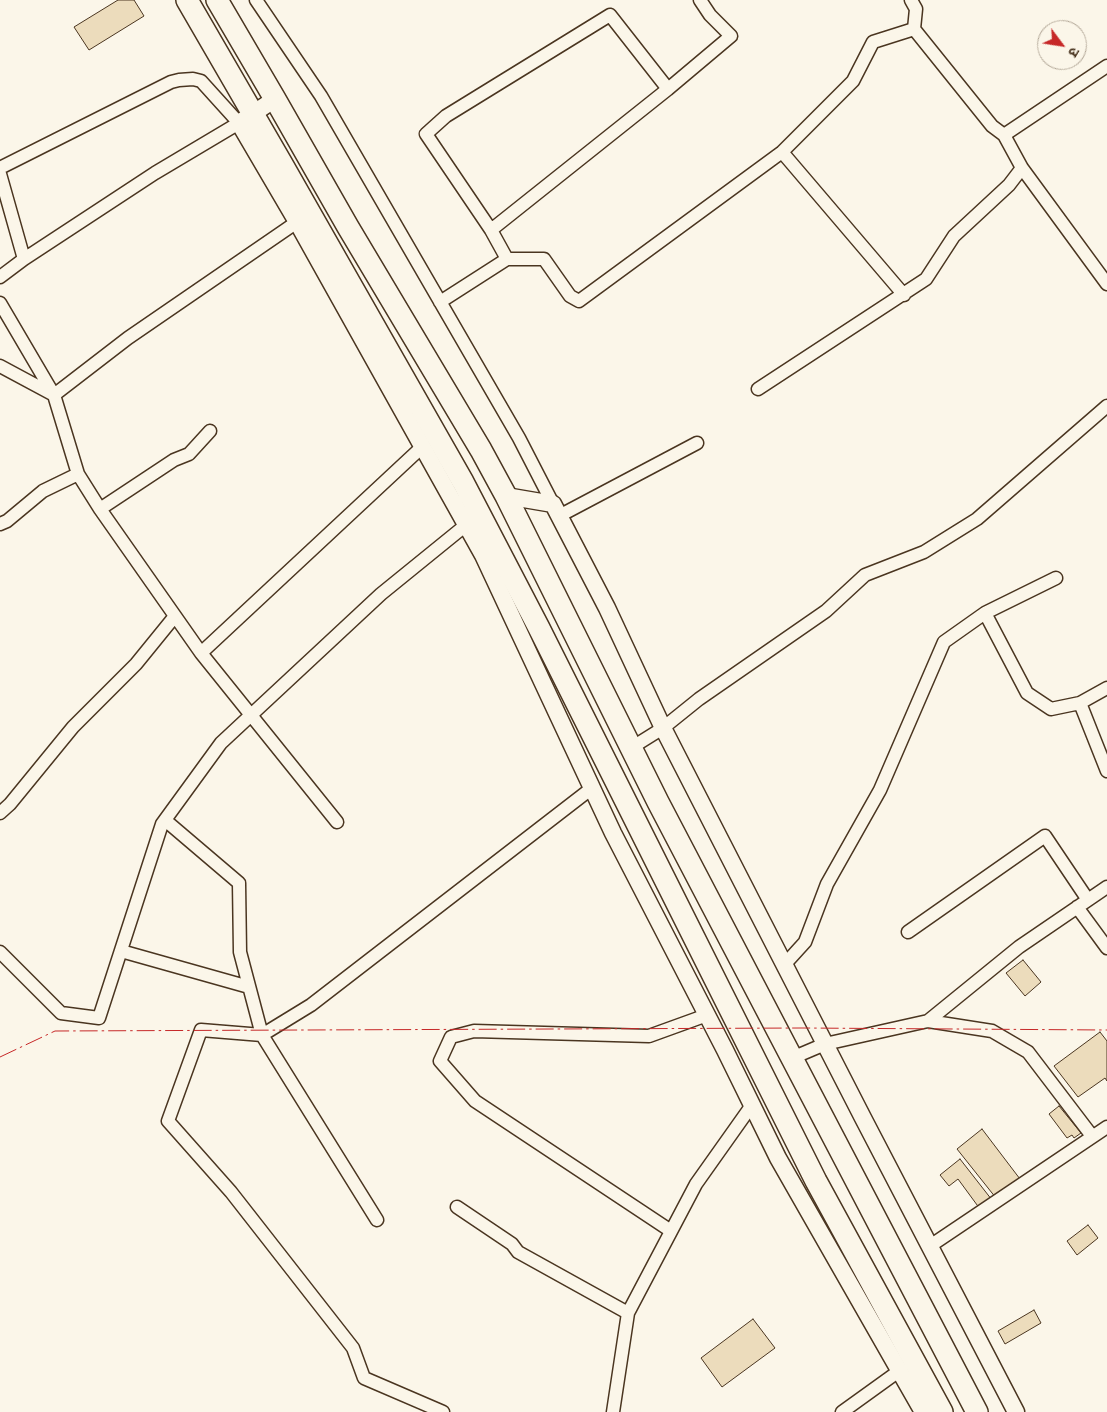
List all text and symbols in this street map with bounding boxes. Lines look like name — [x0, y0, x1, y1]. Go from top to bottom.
north arrow — [1037, 20, 1087, 70]
text: उ — [1064, 44, 1085, 61]

